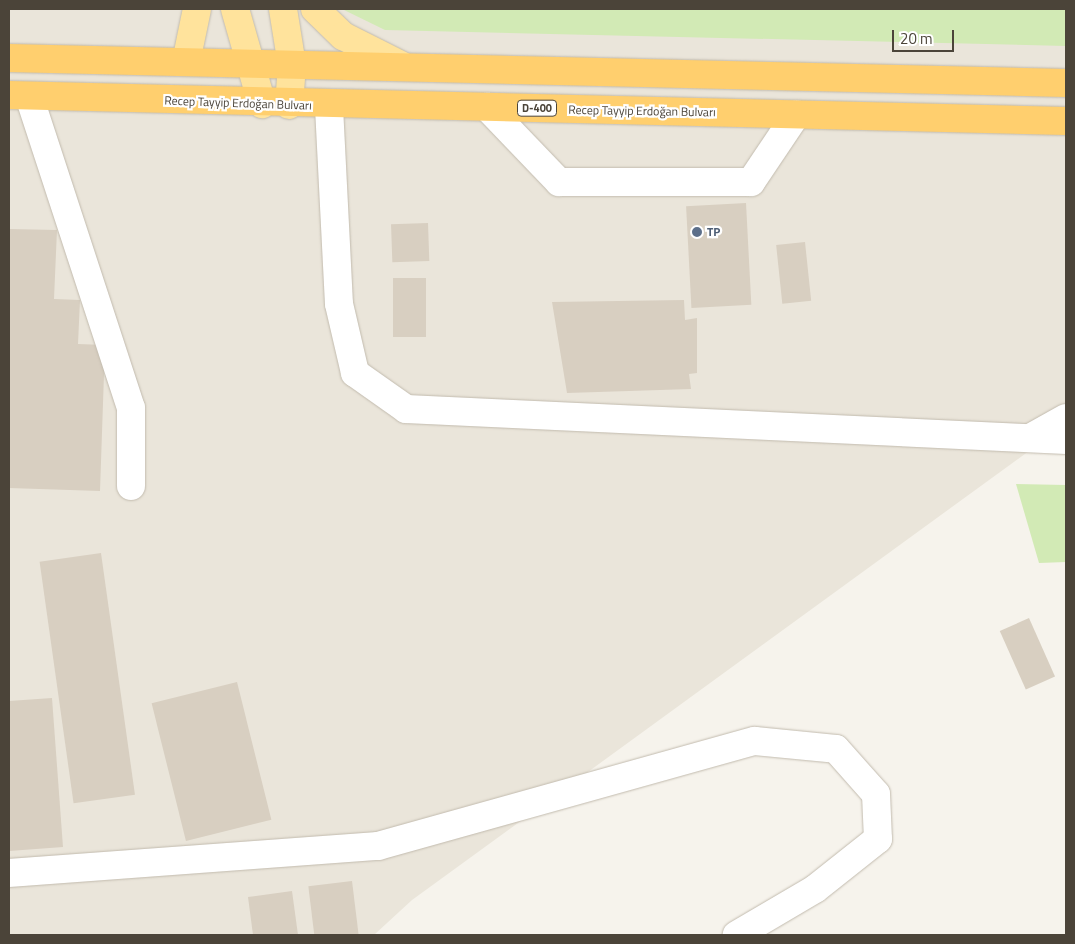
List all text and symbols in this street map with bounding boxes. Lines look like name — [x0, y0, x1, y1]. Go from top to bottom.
scale bar — [895, 20, 958, 52]
text: 20 m — [900, 27, 933, 50]
street label: Recep Tayyip Erdoğan Bulvarı — [164, 93, 312, 113]
road number: D-400 — [517, 100, 557, 116]
street label: Recep Tayyip Erdoğan Bulvarı — [568, 103, 716, 119]
place label: TP — [707, 225, 720, 239]
marker: TP — [691, 226, 703, 238]

